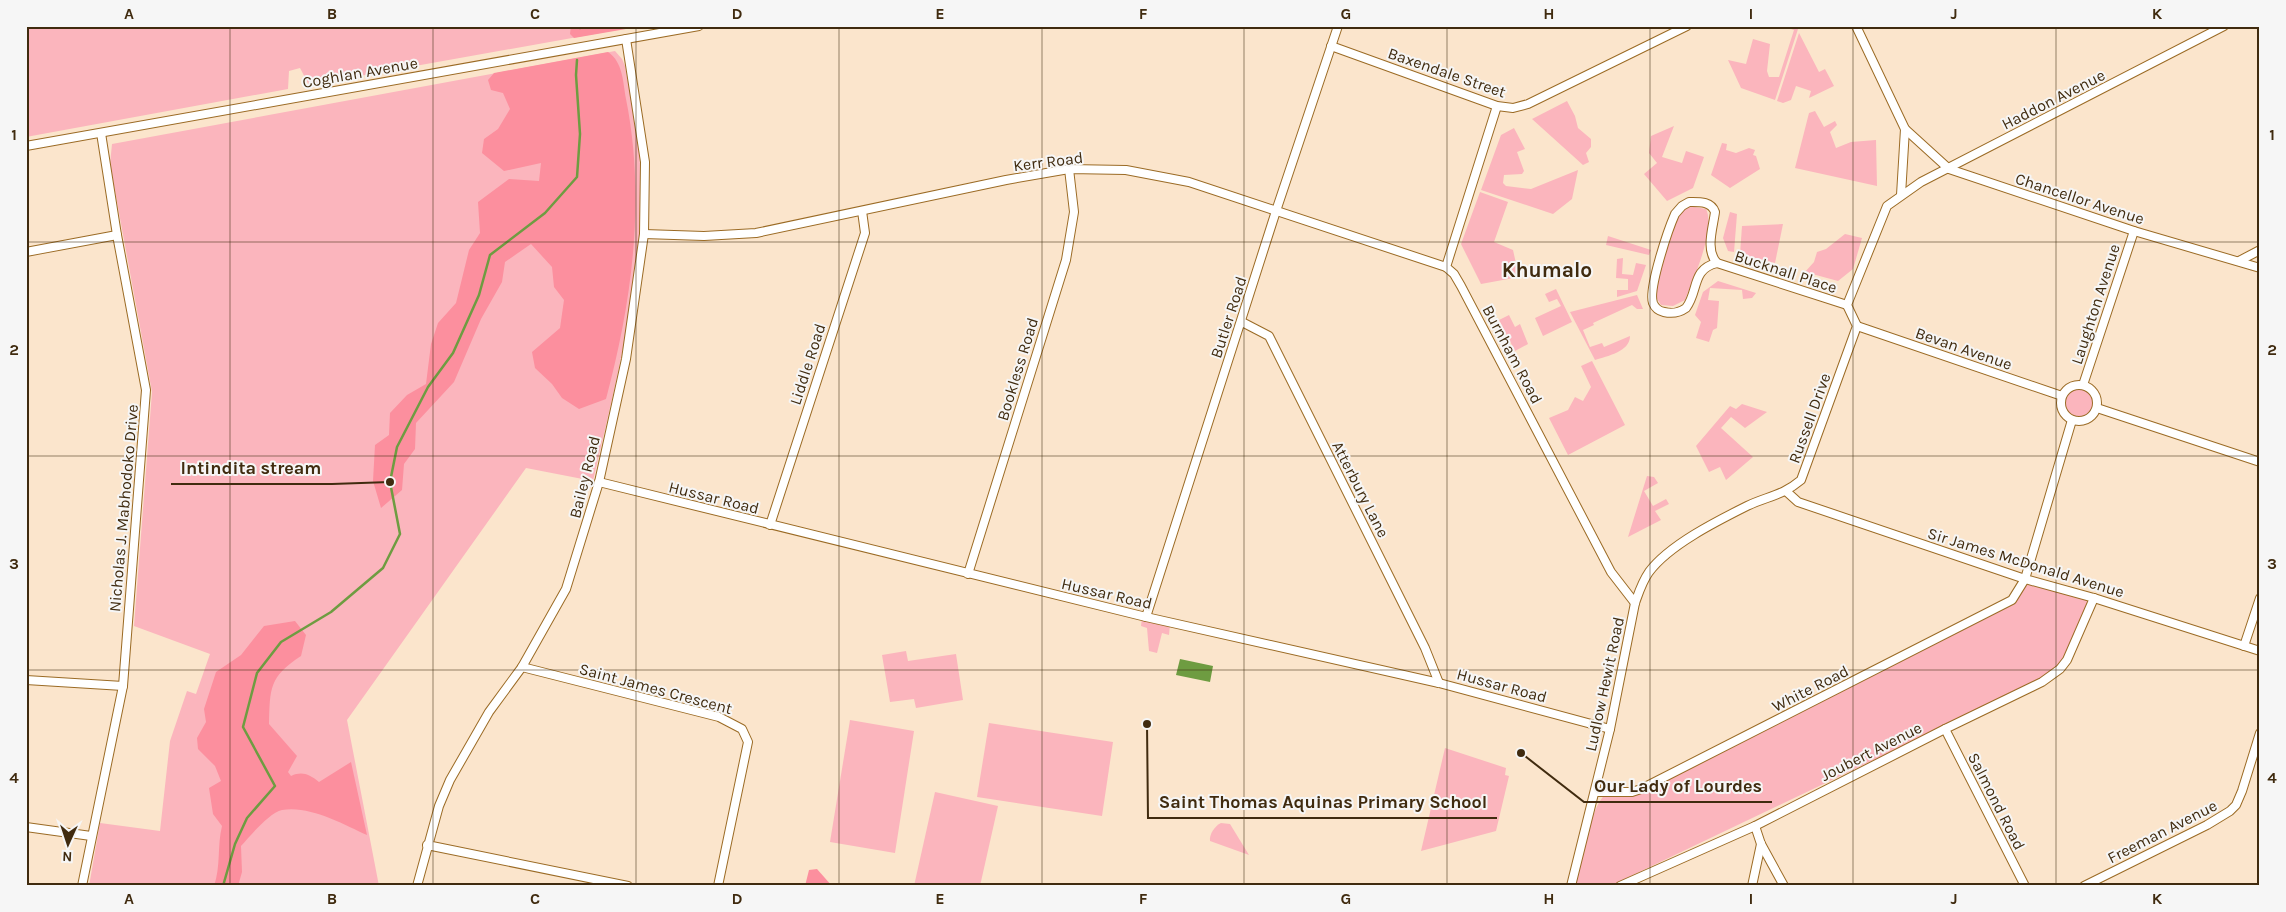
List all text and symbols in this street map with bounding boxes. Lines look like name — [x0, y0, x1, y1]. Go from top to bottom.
text: A — [124, 4, 134, 23]
text: B — [327, 4, 337, 23]
text: C — [530, 4, 540, 23]
text: D — [732, 4, 743, 23]
text: E — [935, 4, 945, 23]
text: F — [1139, 4, 1148, 23]
text: G — [1341, 4, 1351, 23]
text: H — [1543, 4, 1555, 23]
text: I — [1749, 4, 1753, 23]
text: J — [1950, 4, 1958, 23]
text: K — [2152, 4, 2163, 23]
street label: Baxendale Street — [1385, 43, 1508, 102]
street label: Coghlan Avenue — [301, 53, 419, 92]
street label: Haddon Avenue — [1998, 65, 2108, 134]
text: 1 — [11, 125, 17, 144]
text: 1 — [2269, 125, 2275, 144]
street label: Kerr Road — [1012, 148, 1084, 175]
street label: Chancellor Avenue — [2013, 169, 2147, 228]
street label: Laughton Avenue — [2067, 242, 2124, 367]
street label: Bucknall Place — [1732, 246, 1840, 297]
district label: Khumalo — [1502, 258, 1592, 282]
street label: Butler Road — [1206, 274, 1251, 360]
street label: Burnham Road — [1479, 302, 1547, 407]
street label: Bookless Road — [993, 315, 1042, 423]
street label: Liddle Road — [785, 321, 830, 407]
street label: Bevan Avenue — [1913, 323, 2015, 374]
text: 2 — [9, 340, 19, 359]
text: 2 — [2267, 340, 2277, 359]
street label: Russell Drive — [1784, 370, 1835, 466]
street label: Nicholas J. Mabhodoko Drive — [105, 403, 142, 613]
street label: Bailey Road — [565, 434, 604, 520]
street label: Atterbury Lane — [1328, 438, 1393, 541]
callout: Intindita stream — [171, 451, 332, 484]
text: Intindita stream — [181, 457, 321, 479]
street label: Hussar Road — [667, 477, 761, 518]
street label: Sir James McDonald Avenue — [1925, 523, 2126, 601]
text: 3 — [9, 554, 19, 573]
text: 3 — [2267, 554, 2277, 573]
street label: Hussar Road — [1060, 574, 1154, 613]
street label: Ludlow Hewit Road — [1581, 615, 1628, 753]
street label: Saint James Crescent — [577, 659, 735, 718]
street label: White Road — [1769, 661, 1852, 716]
street label: Hussar Road — [1455, 664, 1549, 707]
street label: Joubert Avenue — [1818, 718, 1925, 785]
street label: Salmond Road — [1964, 749, 2029, 853]
text: 4 — [9, 768, 19, 787]
text: 4 — [2267, 768, 2277, 787]
callout: Our Lady of Lourdes — [1584, 769, 1772, 802]
text: Our Lady of Lourdes — [1594, 775, 1762, 797]
callout: Saint Thomas Aquinas Primary School — [1148, 785, 1497, 818]
text: Saint Thomas Aquinas Primary School — [1159, 791, 1487, 813]
street label: Freeman Avenue — [2104, 796, 2220, 867]
north arrow — [42, 820, 92, 870]
text: N — [62, 848, 73, 865]
text: A — [124, 889, 134, 908]
text: B — [327, 889, 337, 908]
text: C — [530, 889, 540, 908]
text: D — [732, 889, 743, 908]
text: E — [935, 889, 945, 908]
text: F — [1139, 889, 1148, 908]
text: G — [1341, 889, 1351, 908]
text: H — [1543, 889, 1555, 908]
text: I — [1749, 889, 1753, 908]
text: J — [1950, 889, 1958, 908]
text: K — [2152, 889, 2163, 908]

